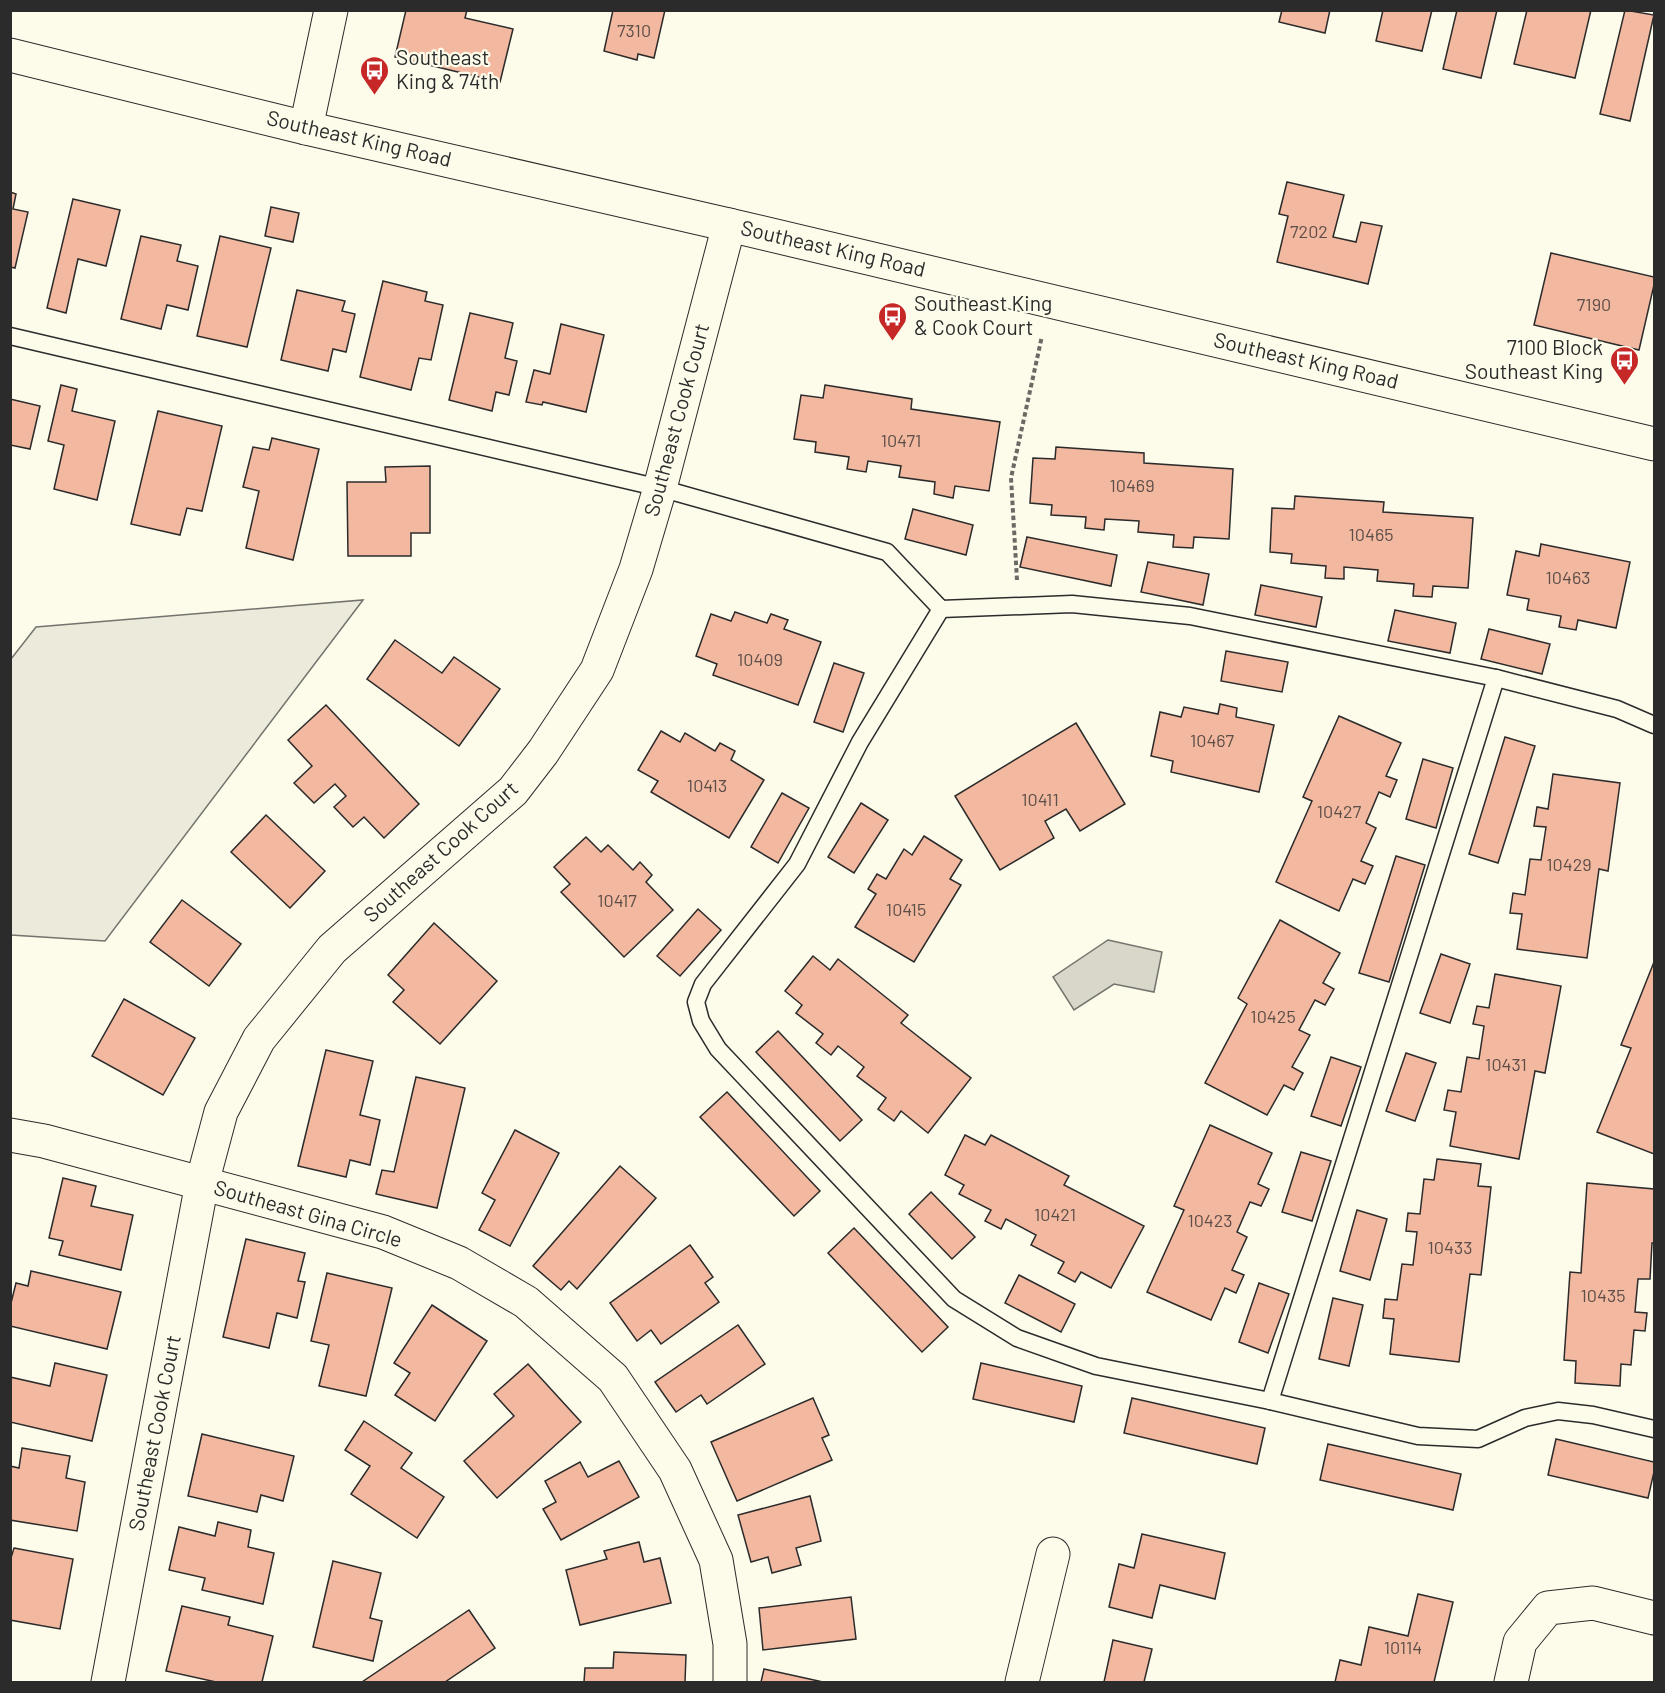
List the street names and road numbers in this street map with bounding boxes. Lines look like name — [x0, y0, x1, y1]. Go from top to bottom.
street label: Southeast King Road — [264, 104, 454, 171]
street label: Southeast King Road — [738, 214, 928, 281]
street label: Southeast Cook Court — [638, 320, 713, 519]
street label: Southeast King Road — [1211, 326, 1401, 393]
street label: Southeast Cook Court — [358, 775, 522, 927]
street label: Southeast Gina Circle — [211, 1174, 405, 1251]
street label: Southeast Cook Court — [122, 1333, 185, 1533]

